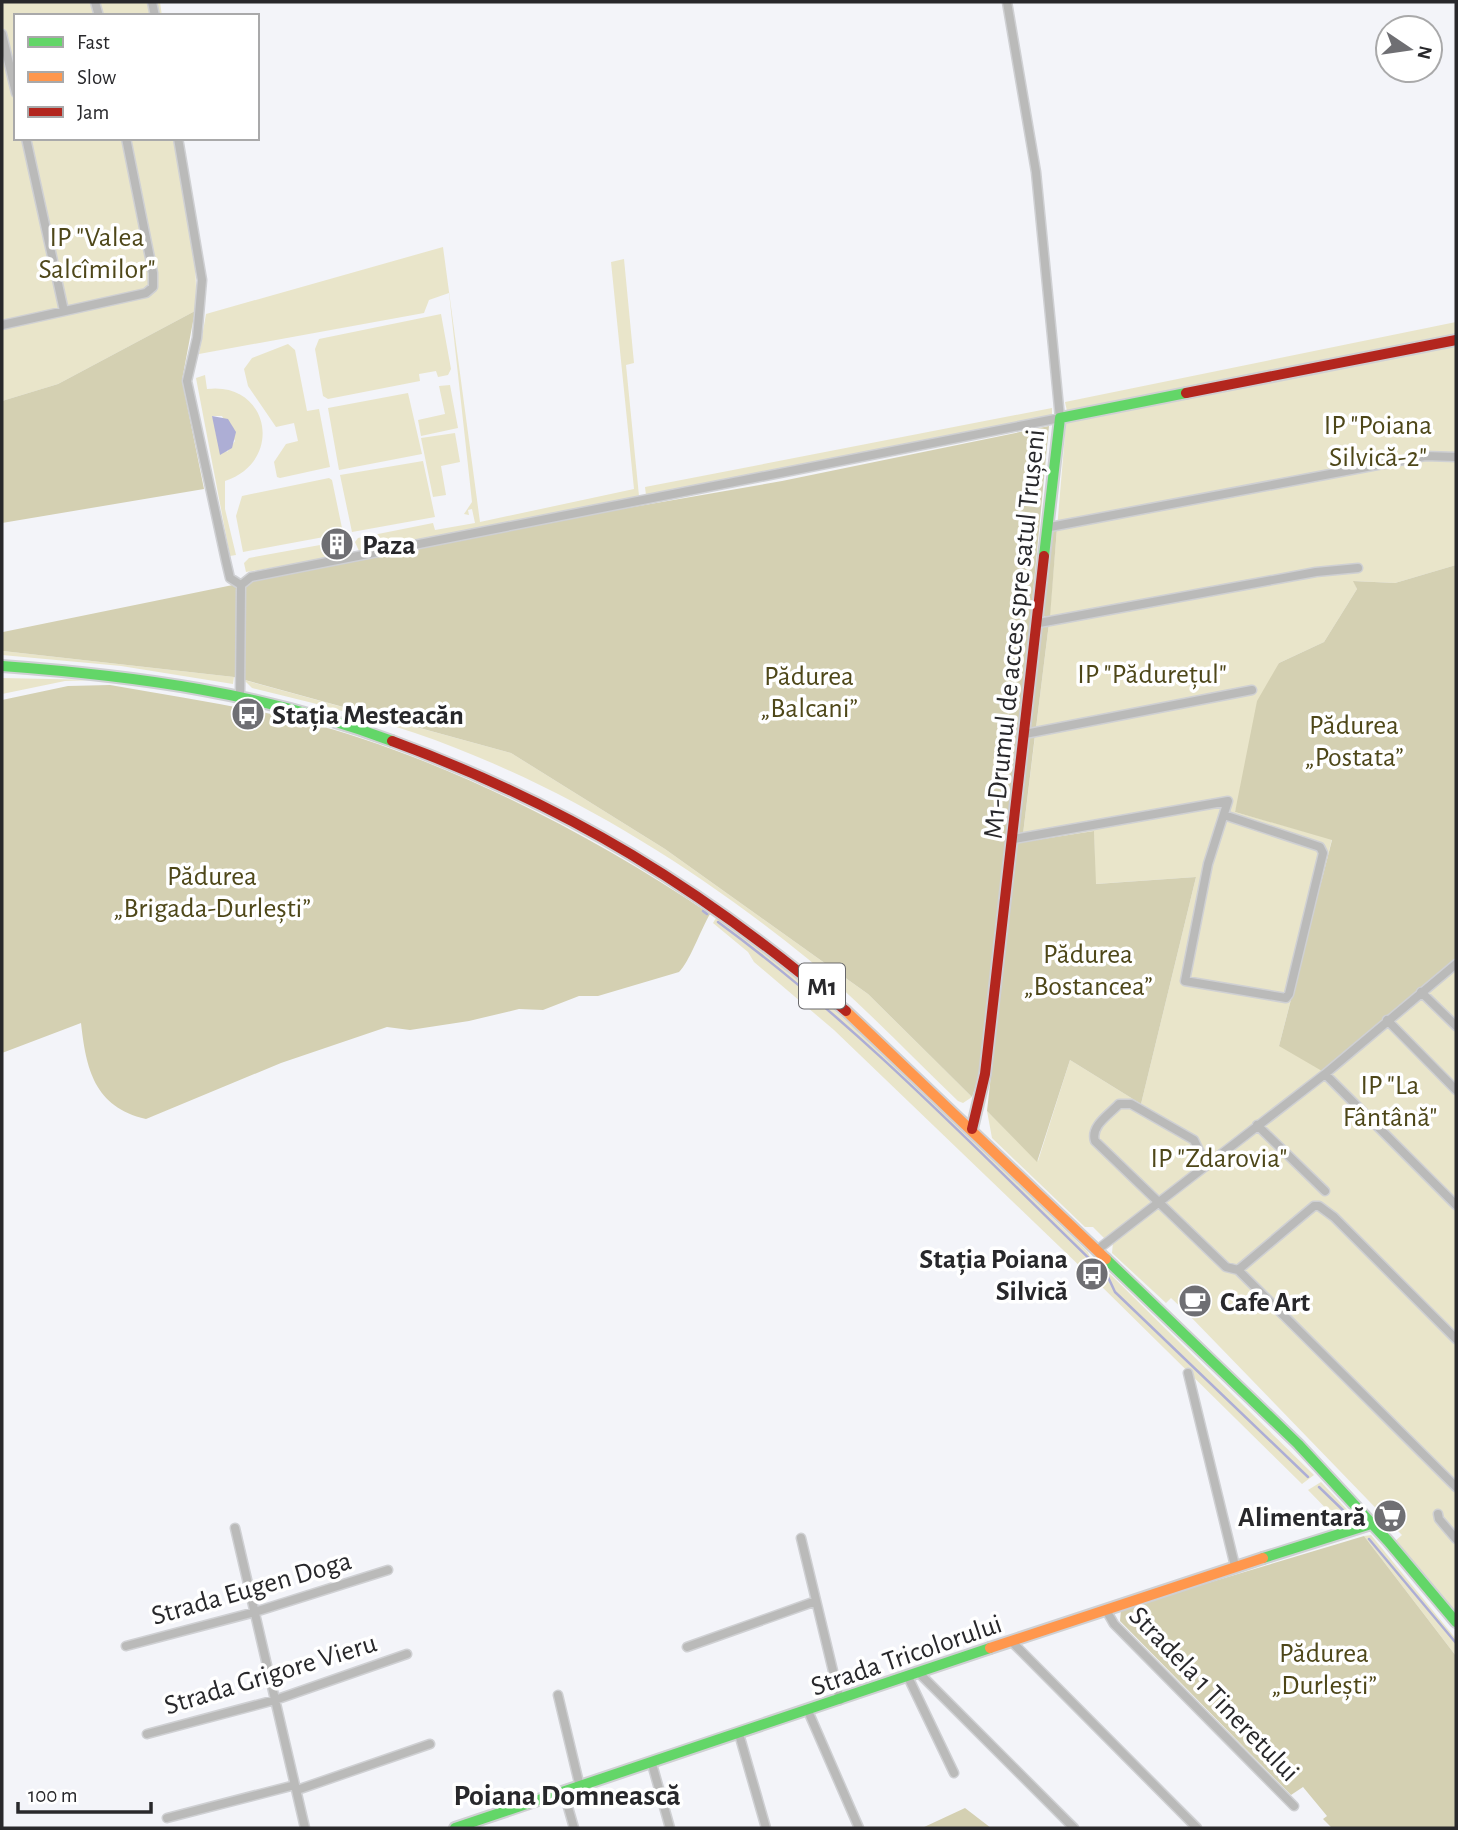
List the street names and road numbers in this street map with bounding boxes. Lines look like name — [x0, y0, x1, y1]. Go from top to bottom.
street label: M1-Drumul de acces spre satul Trușeni — [980, 428, 1051, 841]
road number: M1 — [799, 964, 845, 1009]
street label: Strada Eugen Doga — [148, 1547, 355, 1631]
street label: Stradela 1 Tineretului — [1123, 1602, 1304, 1787]
street label: Strada Tricolorului — [808, 1610, 1006, 1702]
street label: Strada Grigore Vieru — [161, 1629, 380, 1721]

